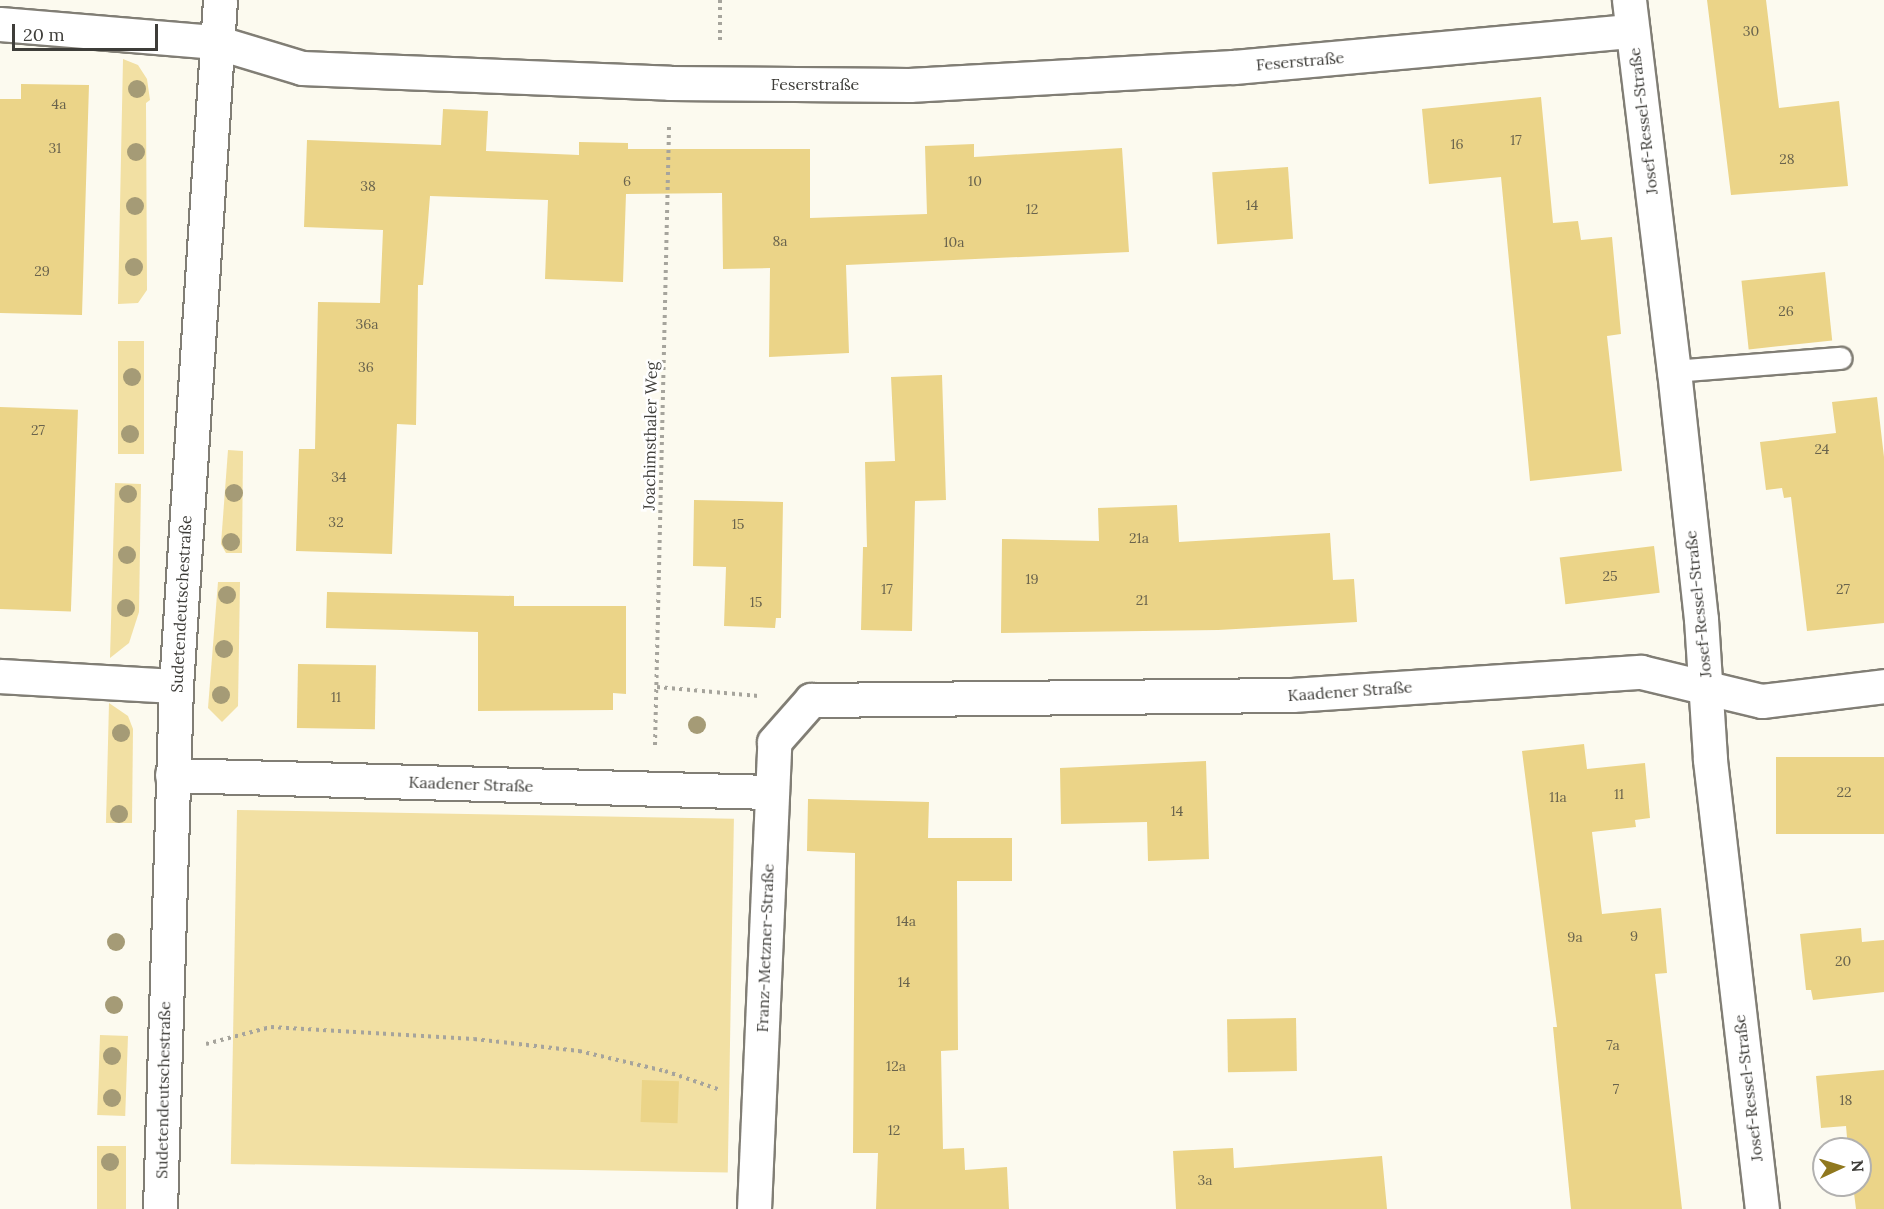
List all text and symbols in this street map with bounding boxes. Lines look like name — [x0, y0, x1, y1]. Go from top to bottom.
scale bar — [15, 12, 160, 50]
text: 20 m — [23, 23, 65, 46]
house number: 30 — [1743, 23, 1759, 39]
street label: Josef-Ressel-Straße — [1624, 46, 1662, 196]
street label: Feserstraße — [1255, 48, 1345, 74]
street label: Feserstraße — [771, 74, 859, 94]
house number: 4a — [52, 96, 66, 112]
house number: 17 — [1510, 132, 1522, 148]
house number: 16 — [1450, 136, 1464, 152]
house number: 31 — [49, 140, 61, 156]
house number: 28 — [1779, 151, 1795, 167]
house number: 6 — [623, 173, 631, 189]
house number: 10 — [968, 173, 982, 189]
house number: 38 — [360, 178, 376, 194]
house number: 14 — [1246, 197, 1258, 213]
house number: 12 — [1026, 201, 1038, 217]
house number: 8a — [772, 233, 788, 249]
house number: 10a — [943, 234, 965, 250]
house number: 29 — [34, 263, 50, 279]
house number: 26 — [1778, 303, 1794, 319]
house number: 36a — [355, 316, 379, 332]
house number: 36 — [358, 359, 374, 375]
street label: Joachimsthaler Weg — [639, 361, 661, 511]
house number: 27 — [31, 422, 45, 438]
house number: 24 — [1815, 441, 1829, 457]
house number: 34 — [331, 469, 347, 485]
house number: 32 — [328, 514, 344, 530]
street label: Sudetendeutschestraße — [167, 515, 195, 693]
house number: 15 — [732, 516, 744, 532]
street label: Josef-Ressel-Straße — [1681, 529, 1715, 679]
house number: 21a — [1129, 530, 1149, 546]
house number: 25 — [1602, 568, 1618, 584]
house number: 19 — [1025, 571, 1039, 587]
house number: 17 — [881, 581, 893, 597]
house number: 27 — [1836, 581, 1850, 597]
house number: 21 — [1136, 592, 1148, 608]
house number: 15 — [750, 594, 762, 610]
street label: Kaadener Straße — [1287, 677, 1413, 705]
house number: 11 — [331, 689, 341, 705]
street label: Kaadener Straße — [408, 772, 534, 796]
house number: 22 — [1836, 784, 1852, 800]
house number: 11 — [1614, 786, 1624, 802]
house number: 11a — [1549, 789, 1567, 805]
house number: 14 — [1171, 803, 1183, 819]
street label: Franz-Metzner-Straße — [752, 863, 778, 1033]
house number: 14a — [896, 913, 916, 929]
house number: 9 — [1630, 928, 1638, 944]
house number: 9a — [1567, 929, 1583, 945]
house number: 20 — [1835, 953, 1851, 969]
house number: 14 — [898, 974, 910, 990]
street label: Sudetendeutschestraße — [152, 1001, 174, 1179]
street label: Josef-Ressel-Straße — [1729, 1013, 1767, 1163]
house number: 7a — [1606, 1037, 1620, 1053]
house number: 12a — [886, 1058, 906, 1074]
house number: 7 — [1613, 1081, 1619, 1097]
house number: 18 — [1840, 1092, 1852, 1108]
house number: 12 — [888, 1122, 900, 1138]
north arrow — [1812, 1137, 1872, 1197]
text: N — [1848, 1159, 1868, 1173]
house number: 3a — [1197, 1172, 1213, 1188]

